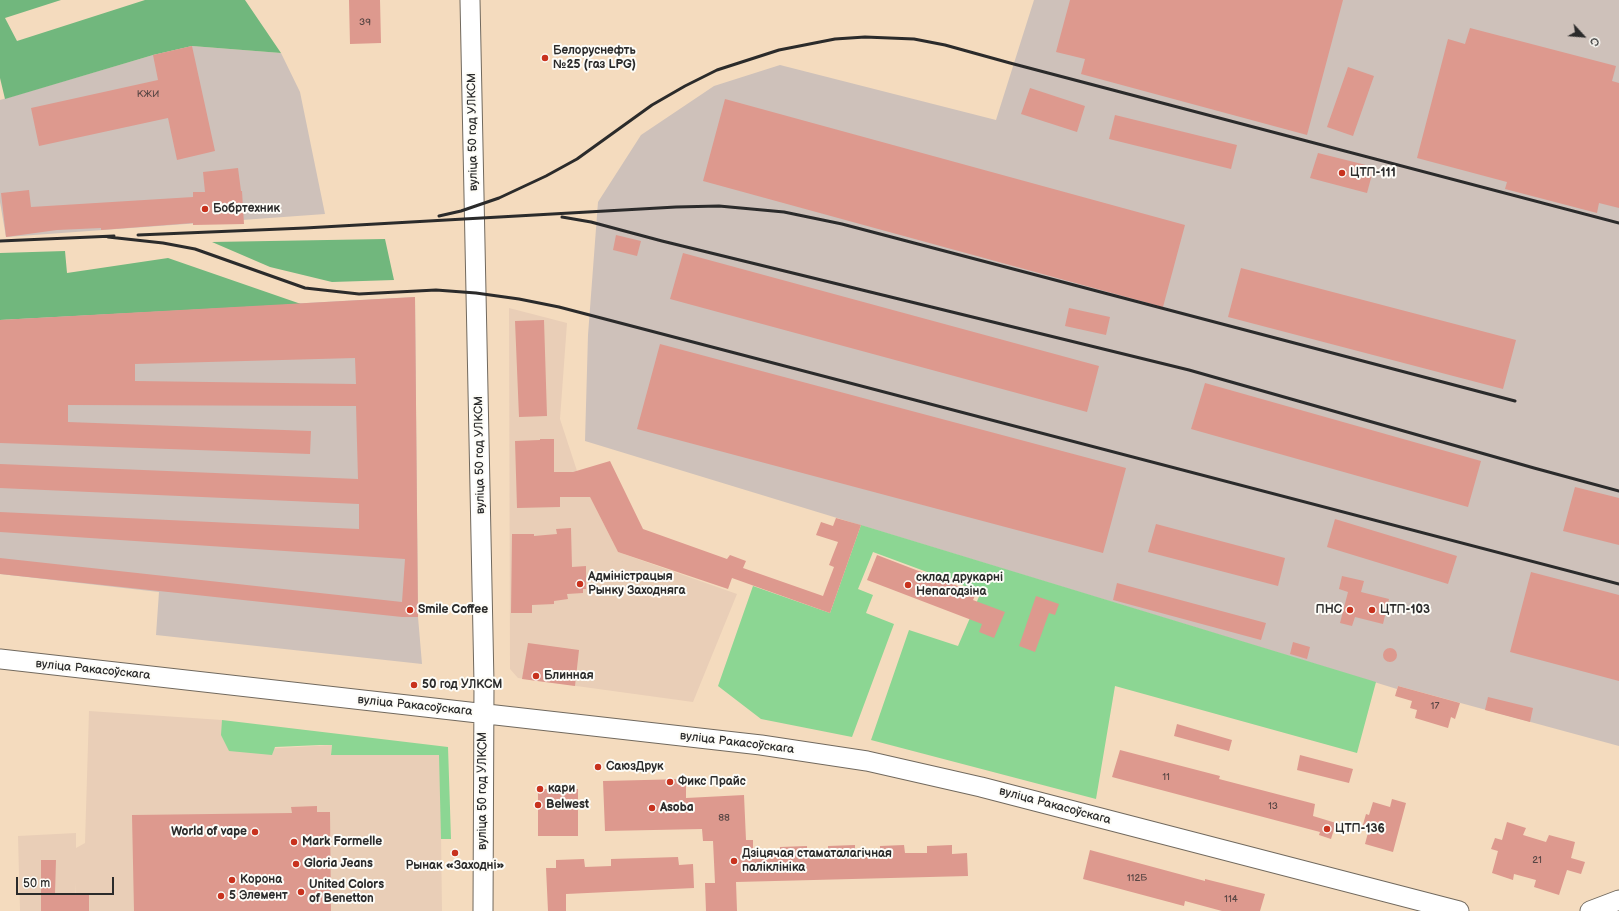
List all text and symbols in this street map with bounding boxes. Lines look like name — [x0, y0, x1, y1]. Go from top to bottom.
house number: 39 — [359, 16, 371, 28]
north arrow — [1563, 16, 1603, 56]
text: С — [1587, 35, 1602, 48]
place label: Белоруснефть №25 (газ LPG) — [553, 44, 636, 72]
marker: Белоруснефть №25 (газ LPG) — [540, 53, 550, 63]
street label: вуліца 50 год УЛКСМ — [465, 73, 481, 191]
house number: КЖИ — [137, 88, 159, 100]
place label: ЦТП-111 — [1350, 166, 1396, 180]
marker: ЦТП-111 — [1337, 168, 1347, 178]
place label: Бобртехник — [213, 202, 280, 216]
marker: Бобртехник — [200, 204, 210, 214]
street label: вуліца 50 год УЛКСМ — [472, 396, 488, 514]
place label: Адміністрацыя Рынку Заходняга — [588, 570, 685, 598]
place label: склад друкарні Непагодзіна — [916, 571, 1003, 599]
marker: Адміністрацыя Рынку Заходняга — [575, 579, 585, 589]
marker: склад друкарні Непагодзіна — [903, 580, 913, 590]
place label: Smile Coffee — [418, 603, 488, 617]
place label: ПНС — [1316, 603, 1342, 617]
place label: ЦТП-103 — [1380, 603, 1430, 617]
marker: Smile Coffee — [405, 605, 415, 615]
marker: ПНС — [1345, 605, 1355, 615]
marker: ЦТП-103 — [1367, 605, 1377, 615]
street label: вуліца Ракасоўскага — [35, 657, 151, 683]
place label: Блинная — [544, 669, 594, 683]
marker: Блинная — [531, 671, 541, 681]
place label: 50 год УЛКСМ — [422, 678, 502, 692]
marker: 50 год УЛКСМ — [409, 680, 419, 690]
street label: вуліца Ракасоўскага — [357, 693, 473, 719]
house number: 17 — [1431, 700, 1439, 712]
street label: вуліца Ракасоўскага — [679, 729, 795, 757]
street label: вуліца 50 год УЛКСМ — [476, 732, 490, 850]
place label: СаюзДрук — [606, 760, 664, 774]
marker: СаюзДрук — [593, 762, 603, 772]
house number: 11 — [1162, 771, 1170, 783]
place label: Фикс Прайс — [678, 775, 746, 789]
marker: Фикс Прайс — [665, 777, 675, 787]
place label: кари — [548, 782, 575, 796]
marker: кари — [535, 784, 545, 794]
street label: вуліца Ракасоўскага — [997, 784, 1113, 828]
place label: Belwest — [546, 798, 589, 812]
marker: Belwest — [533, 800, 543, 810]
house number: 13 — [1268, 800, 1278, 812]
place label: Asoba — [660, 801, 694, 815]
marker: Asoba — [647, 803, 657, 813]
house number: 88 — [718, 812, 730, 824]
place label: ЦТП-136 — [1335, 822, 1385, 836]
marker: ЦТП-136 — [1322, 824, 1332, 834]
place label: World of vape — [171, 825, 247, 839]
marker: World of vape — [250, 827, 260, 837]
place label: Mark Formelle — [302, 835, 382, 849]
marker: Mark Formelle — [289, 837, 299, 847]
place label: Дзіцячая стаматалагічная паліклініка — [742, 847, 892, 875]
marker: Рынак «Заходні» — [450, 848, 460, 858]
house number: 21 — [1532, 854, 1542, 866]
marker: Дзіцячая стаматалагічная паліклініка — [729, 856, 739, 866]
place label: Gloria Jeans — [304, 857, 373, 871]
marker: Gloria Jeans — [291, 859, 301, 869]
place label: Рынак «Заходні» — [406, 859, 504, 873]
scale bar — [18, 869, 116, 895]
house number: 112Б — [1127, 872, 1147, 884]
place label: Корона — [240, 873, 282, 887]
marker: Корона — [227, 875, 237, 885]
text: 50 m — [23, 876, 50, 891]
place label: United Colors of Benetton — [309, 878, 384, 906]
marker: United Colors of Benetton — [296, 887, 306, 897]
place label: 5 Элемент — [229, 889, 288, 903]
marker: 5 Элемент — [216, 891, 226, 901]
house number: 114 — [1224, 893, 1238, 905]

